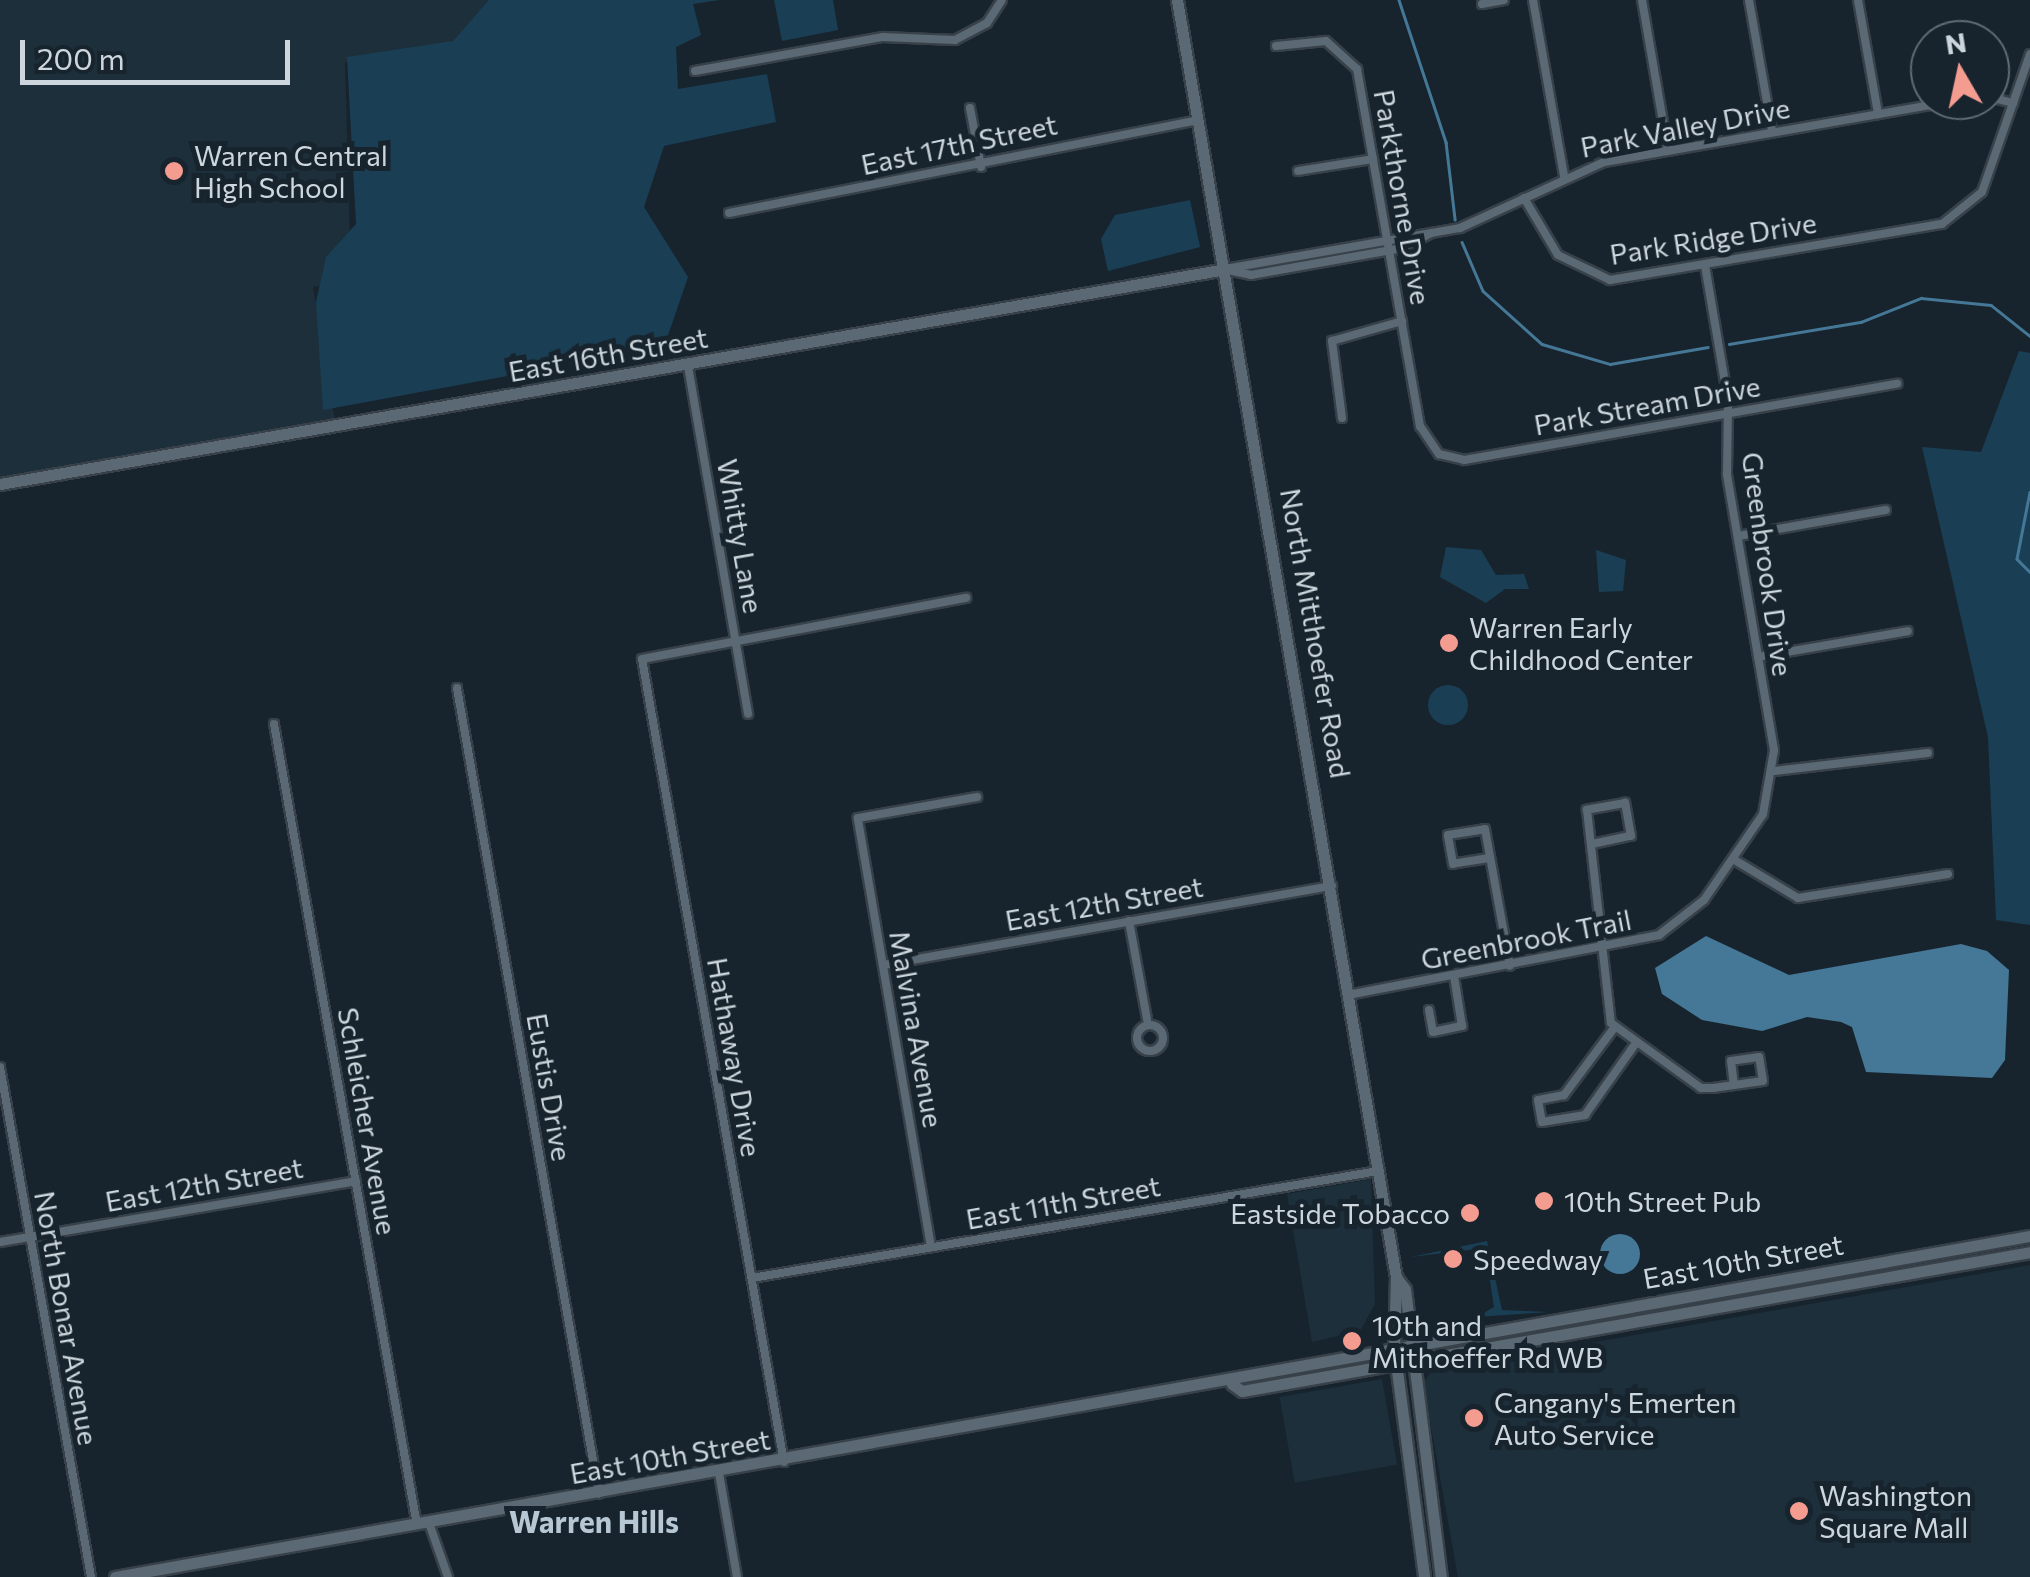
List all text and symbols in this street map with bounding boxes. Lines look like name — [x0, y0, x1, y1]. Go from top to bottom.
scale bar — [25, 20, 295, 82]
north arrow — [1910, 20, 2010, 120]
text: N — [1943, 24, 1969, 61]
text: 200 m — [37, 39, 125, 76]
street label: Parkthorne Drive — [1368, 87, 1438, 307]
street label: Park Valley Drive — [1578, 90, 1792, 164]
street label: East 17th Street — [858, 107, 1060, 181]
place label: Warren Central High School — [194, 138, 388, 204]
marker: Warren Central High School — [163, 160, 185, 182]
street label: Park Ridge Drive — [1607, 205, 1819, 271]
street label: East 16th Street — [506, 320, 710, 388]
street label: Park Stream Drive — [1531, 369, 1763, 441]
street label: Greenbrook Drive — [1736, 450, 1800, 678]
street label: Whitty Lane — [711, 456, 771, 616]
street label: North Mitthoefer Road — [1274, 486, 1358, 780]
place label: Warren Early Childhood Center — [1469, 610, 1693, 676]
marker: Warren Early Childhood Center — [1438, 632, 1460, 654]
street label: East 12th Street — [1002, 869, 1206, 937]
street label: Greenbrook Trail — [1418, 902, 1634, 976]
street label: Malvina Avenue — [883, 928, 951, 1130]
street label: Hathaway Drive — [701, 955, 769, 1159]
street label: Schleicher Avenue — [331, 1005, 405, 1237]
street label: Eustis Drive — [520, 1011, 580, 1163]
street label: East 12th Street — [102, 1150, 306, 1218]
street label: East 11th Street — [963, 1168, 1163, 1236]
place label: 10th Street Pub — [1564, 1184, 1761, 1218]
street label: North Bonar Avenue — [28, 1188, 106, 1448]
marker: 10th Street Pub — [1533, 1190, 1555, 1212]
place label: Eastside Tobacco — [1230, 1196, 1450, 1230]
marker: Eastside Tobacco — [1459, 1202, 1481, 1224]
street label: East 10th Street — [1640, 1227, 1846, 1295]
place label: Speedway — [1473, 1242, 1603, 1276]
marker: Speedway — [1442, 1248, 1464, 1270]
place label: 10th and Mithoeffer Rd WB — [1372, 1308, 1603, 1374]
marker: 10th and Mithoeffer Rd WB — [1341, 1330, 1363, 1352]
place label: Cangany's Emerten Auto Service — [1494, 1385, 1737, 1451]
marker: Cangany's Emerten Auto Service — [1463, 1407, 1485, 1429]
street label: East 10th Street — [567, 1422, 773, 1490]
place label: Washington Square Mall — [1819, 1478, 1972, 1544]
marker: Washington Square Mall — [1788, 1500, 1810, 1522]
district label: Warren Hills — [509, 1503, 679, 1539]

